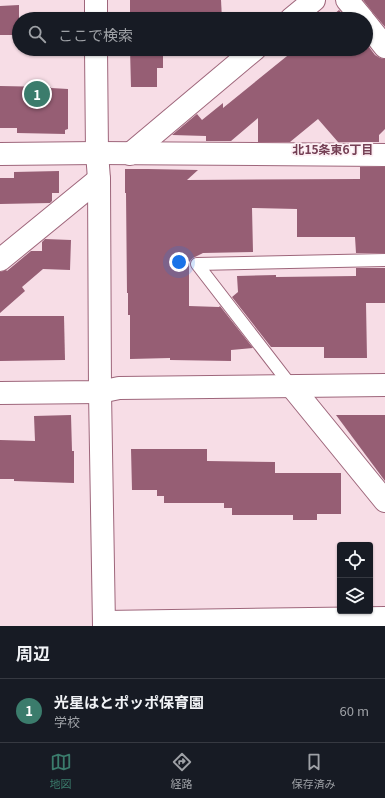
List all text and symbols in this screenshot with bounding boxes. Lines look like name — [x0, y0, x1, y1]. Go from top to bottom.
search box — [12, 12, 373, 56]
icon: search — [26, 23, 48, 45]
text: ここで検索 — [58, 24, 133, 45]
pin: 1 — [24, 79, 50, 109]
district label: 北15条東6丁目 — [292, 140, 374, 157]
your location — [169, 252, 189, 272]
map controls — [337, 542, 373, 614]
button: locate — [337, 542, 373, 578]
button: layers — [337, 578, 373, 614]
text: 周辺 — [16, 640, 50, 665]
text: 光星はとポッポ保育園 — [54, 691, 204, 712]
text: 1 — [25, 701, 33, 720]
text: 60 m — [340, 701, 369, 720]
text: 学校 — [54, 712, 80, 731]
tab: 地図 — [50, 751, 72, 791]
tab: 経路 — [171, 751, 193, 791]
tab: 保存済み — [292, 751, 336, 791]

